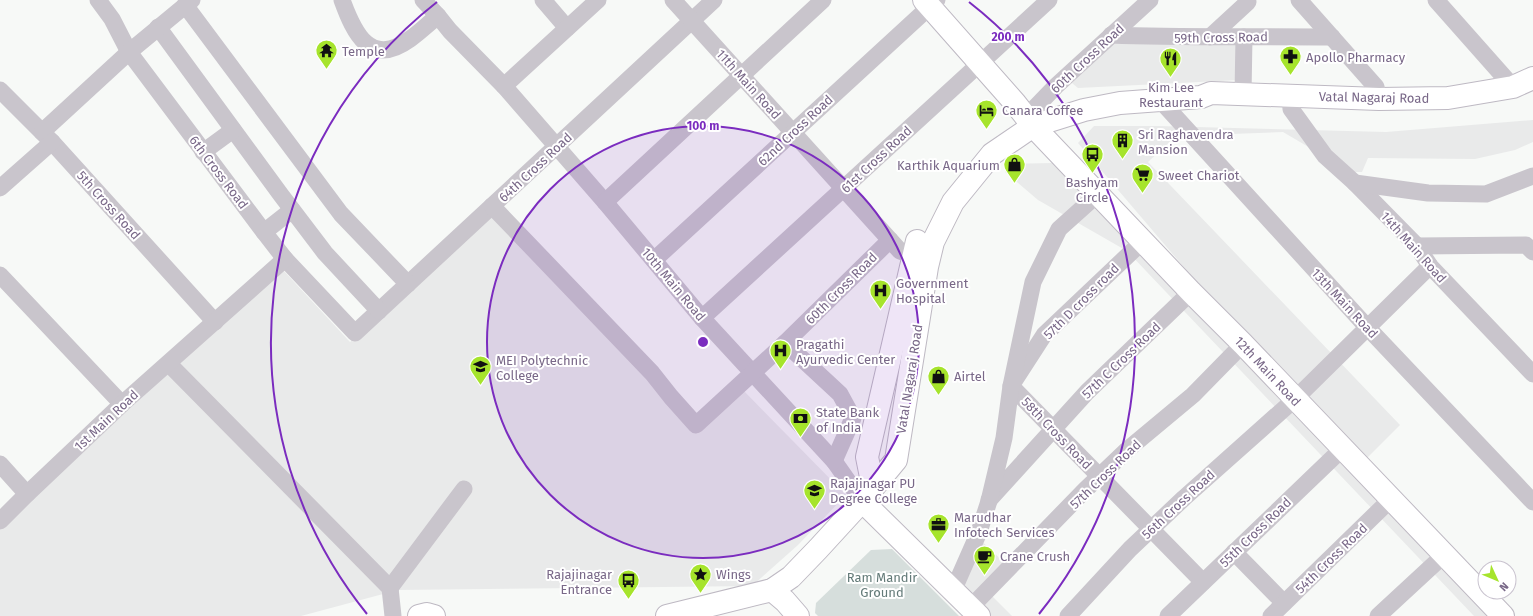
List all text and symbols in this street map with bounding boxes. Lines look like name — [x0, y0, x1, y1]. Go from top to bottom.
street label: 60th Cross Road — [1048, 21, 1127, 96]
street label: 59th Cross Road — [1174, 29, 1268, 46]
text: 200 m — [991, 30, 1025, 44]
temple icon: Temple — [314, 38, 340, 71]
place label: Temple — [342, 44, 385, 59]
pharmacy icon: Apollo Pharmacy — [1277, 44, 1303, 77]
street label: 11th Main Road — [713, 46, 784, 122]
restaurant icon: Kim Lee Restaurant — [1158, 46, 1184, 79]
place label: Apollo Pharmacy — [1306, 50, 1406, 65]
place label: Kim Lee Restaurant — [1139, 80, 1203, 110]
street label: Vatal Nagaraj Road — [1319, 89, 1429, 106]
street label: 62nd Cross Road — [755, 92, 836, 169]
hotel icon: Canara Coffee — [973, 97, 999, 130]
place label: Canara Coffee — [1002, 103, 1083, 118]
text: 100 m — [687, 119, 719, 133]
street label: 61st Cross Road — [838, 123, 915, 196]
place label: Sri Raghavendra Mansion — [1138, 127, 1234, 157]
building icon: Sri Raghavendra Mansion — [1110, 128, 1136, 161]
street label: 64th Cross Road — [496, 130, 575, 205]
street label: 6th Cross Road — [186, 133, 251, 212]
bus stop icon: Bashyam Circle — [1079, 141, 1105, 174]
shop icon: Karthik Aquarium — [1002, 152, 1028, 185]
place label: Karthik Aquarium — [897, 158, 1000, 173]
supermarket icon: Sweet Chariot — [1129, 162, 1155, 195]
street label: 5th Cross Road — [74, 168, 143, 243]
place label: Sweet Chariot — [1158, 168, 1240, 183]
place label: Bashyam Circle — [1066, 175, 1118, 205]
street label: 14th Main Road — [1378, 209, 1449, 286]
street label: 10th Main Road — [639, 245, 708, 324]
street label: 60th Cross Road — [803, 250, 880, 327]
street label: 57th D cross road — [1041, 261, 1122, 342]
street label: 13th Main Road — [1309, 265, 1381, 341]
place label: Government Hospital — [896, 276, 969, 306]
hospital icon: Government Hospital — [867, 277, 893, 310]
street label: 57th C Cross Road — [1079, 319, 1164, 402]
street label: Vatal Nagaraj Road — [893, 323, 926, 435]
street label: 12th Main Road — [1232, 333, 1304, 409]
centre of rings — [696, 335, 710, 349]
place label: Pragathi Ayurvedic Center — [796, 337, 895, 367]
hospital icon: Pragathi Ayurvedic Center — [767, 338, 793, 371]
place label: MEI Polytechnic College — [496, 353, 588, 383]
school or university icon: MEI Polytechnic College — [467, 354, 493, 387]
shop icon: Airtel — [926, 363, 952, 396]
place label: Airtel — [954, 369, 986, 384]
street label: 1st Main Road — [71, 387, 141, 454]
street label: 58th Cross Road — [1019, 394, 1095, 472]
place label: State Bank of India — [816, 405, 879, 435]
bank icon: State Bank of India — [787, 406, 813, 439]
street label: 57th Cross Road — [1067, 437, 1144, 512]
street label: 56th Cross Road — [1139, 467, 1218, 542]
place label: Rajajinagar PU Degree College — [830, 476, 917, 506]
school or university icon: Rajajinagar PU Degree College — [801, 477, 827, 510]
street label: 55th Cross Road — [1217, 495, 1294, 570]
place label: Marudhar Infotech Services — [954, 510, 1055, 540]
office icon: Marudhar Infotech Services — [925, 511, 951, 544]
street label: 54th Cross Road — [1292, 520, 1370, 596]
cafe icon: Crane Crush — [972, 543, 998, 576]
place label: Crane Crush — [1000, 549, 1070, 564]
north arrow — [1477, 560, 1517, 600]
place icon: Wings — [688, 561, 714, 594]
place label: Rajajinagar Entrance — [546, 567, 612, 597]
place label: Wings — [716, 567, 751, 582]
bus stop icon: Rajajinagar Entrance — [615, 568, 641, 601]
park label: Ram Mandir Ground — [847, 570, 917, 600]
text: N — [1497, 579, 1511, 594]

